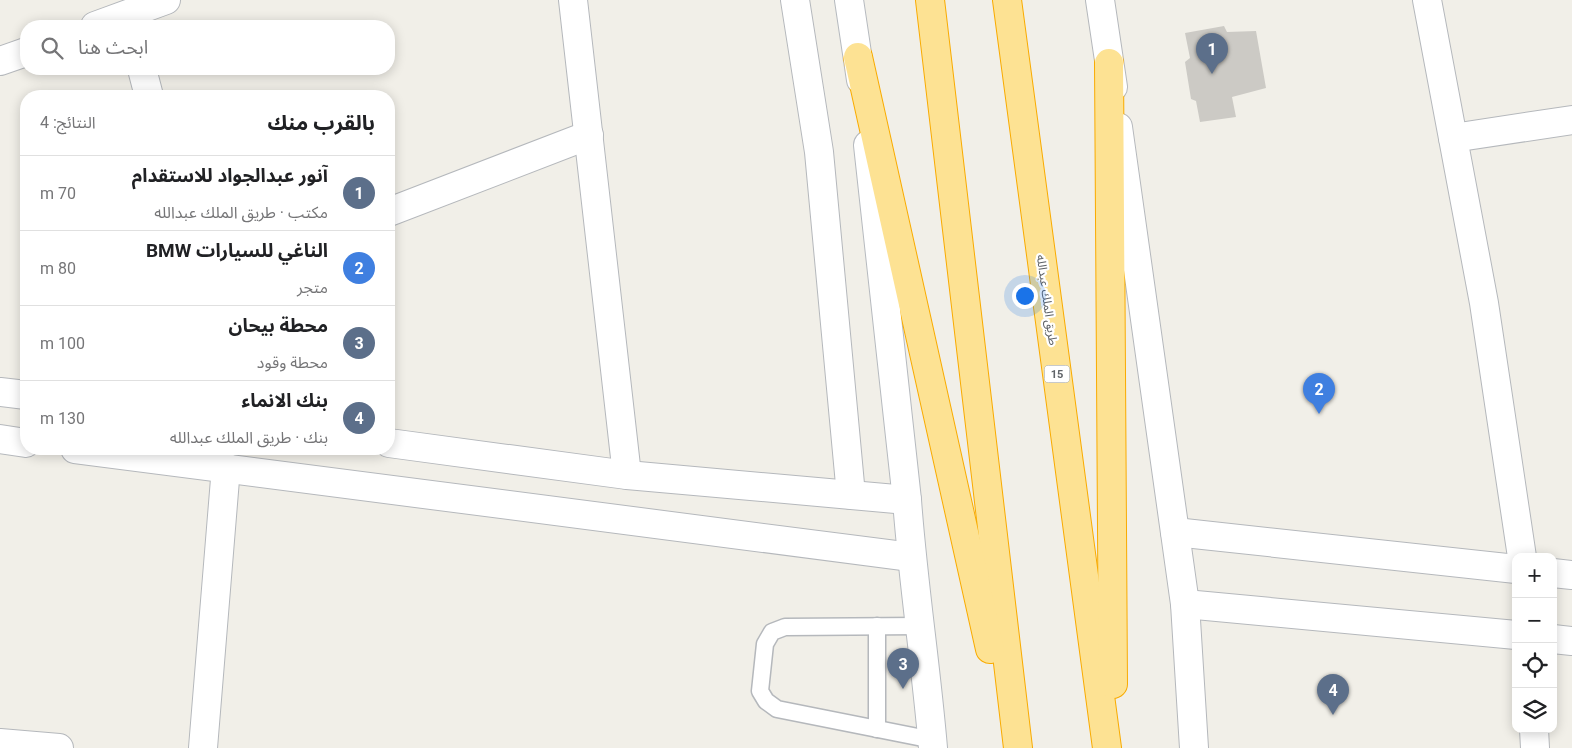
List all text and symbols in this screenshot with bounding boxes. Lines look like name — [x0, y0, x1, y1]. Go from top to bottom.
search box — [20, 20, 395, 75]
pin: 1 — [1196, 33, 1228, 74]
icon: search — [38, 34, 66, 62]
text: ابحث هنا — [78, 36, 148, 59]
text: بالقرب منك — [267, 111, 375, 135]
text: النتائج: 4 — [40, 113, 96, 132]
text: آنور عبدالجواد للاستقدام — [132, 164, 328, 187]
text: 70 m — [40, 184, 76, 203]
text: 1 — [354, 184, 364, 203]
text: مكتب · طريق الملك عبدالله — [154, 203, 328, 222]
text: الناغي للسيارات BMW — [146, 239, 328, 262]
street label: طريق الملك عبدالله — [1033, 254, 1060, 346]
text: 80 m — [40, 259, 76, 278]
text: 2 — [354, 259, 364, 278]
text: متجر — [297, 278, 328, 297]
your location — [1012, 283, 1038, 309]
text: محطة بيحان — [228, 314, 328, 337]
text: 100 m — [40, 334, 85, 353]
text: 3 — [354, 334, 364, 353]
text: محطة وقود — [257, 353, 328, 372]
road number: 15 — [1044, 366, 1070, 382]
pin: 2 — [1303, 373, 1335, 414]
text: بنك الانماء — [241, 389, 328, 412]
text: 130 m — [40, 409, 85, 428]
text: 4 — [354, 409, 364, 428]
text: بنك · طريق الملك عبدالله — [170, 428, 328, 447]
map controls — [1512, 553, 1557, 733]
button: + — [1512, 553, 1557, 598]
button: − — [1512, 598, 1557, 643]
button: locate — [1512, 643, 1557, 688]
pin: 3 — [887, 648, 919, 689]
pin: 4 — [1317, 674, 1349, 715]
button: layers — [1512, 688, 1557, 733]

